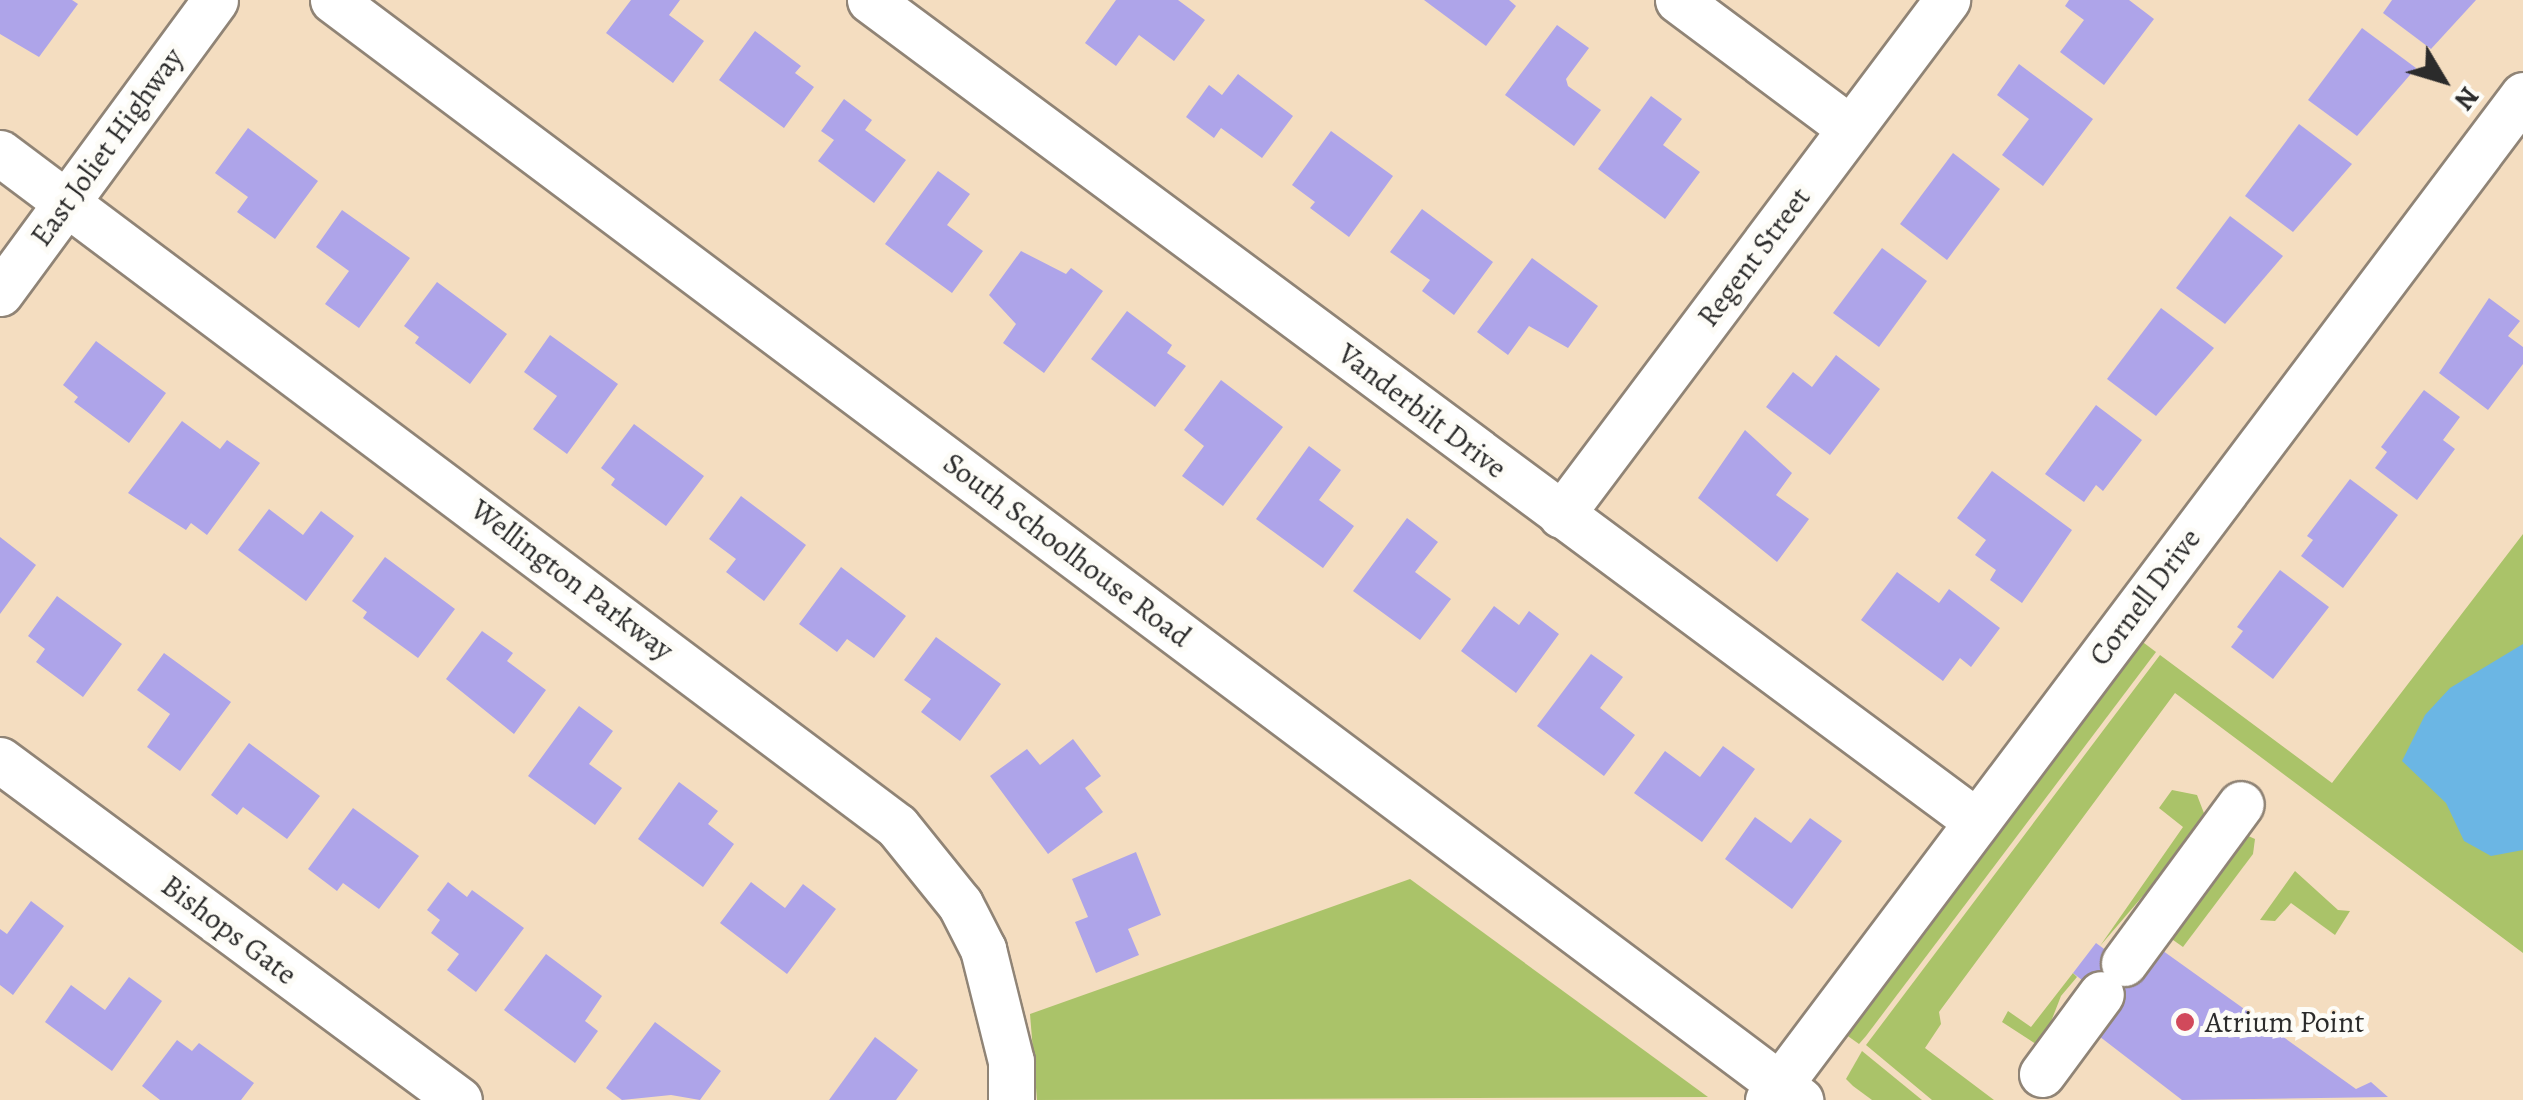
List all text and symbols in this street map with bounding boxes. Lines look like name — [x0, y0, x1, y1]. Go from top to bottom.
north arrow — [2393, 30, 2493, 130]
street label: East Joliet Highway — [23, 41, 191, 253]
text: N — [2445, 79, 2488, 118]
street label: Regent Street — [1690, 180, 1818, 334]
street label: Vanderbilt Drive — [1331, 336, 1513, 486]
street label: South Schoolhouse Road — [936, 445, 1198, 655]
street label: Wellington Parkway — [463, 492, 681, 668]
street label: Cornell Drive — [2082, 521, 2208, 673]
street label: Bishops Gate — [154, 867, 304, 993]
place label: Atrium Point — [2205, 1004, 2364, 1040]
marker: Atrium Point — [2174, 1011, 2196, 1033]

